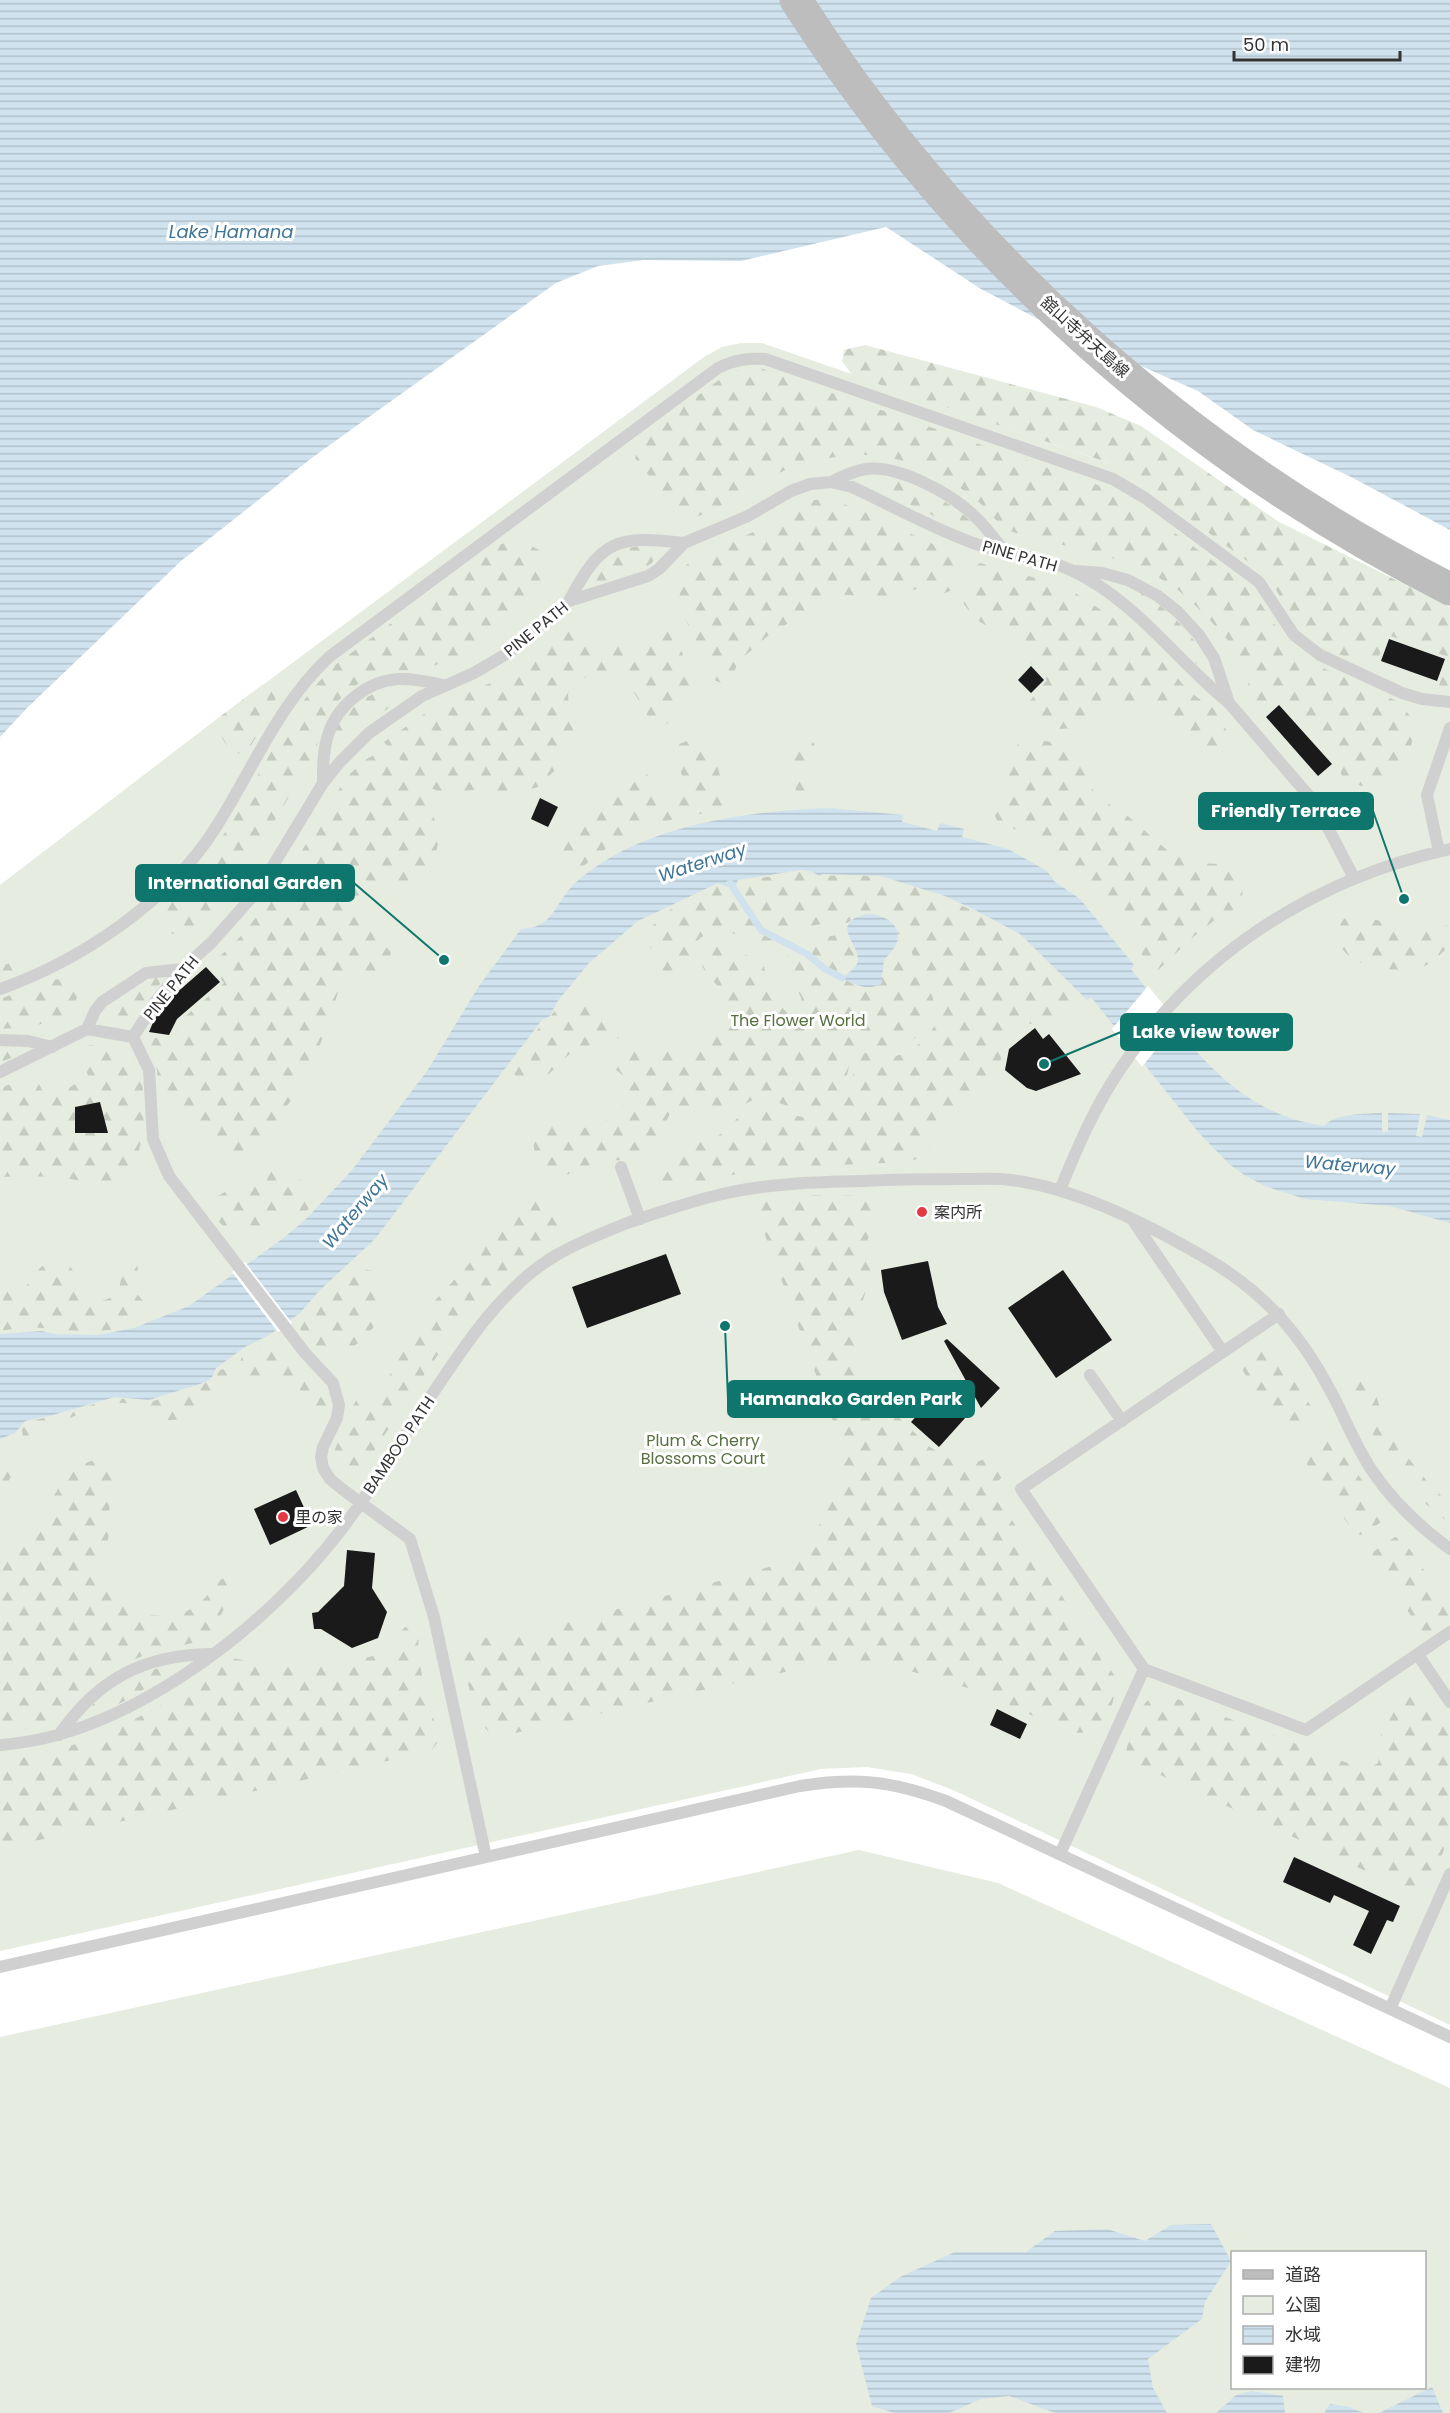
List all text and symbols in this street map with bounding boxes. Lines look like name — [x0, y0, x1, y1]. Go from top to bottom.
scale bar — [1234, 24, 1400, 62]
text: 50 m — [1243, 32, 1289, 57]
water label: Lake Hamana — [169, 219, 293, 244]
street label: 舘山寺弁天島線 — [1036, 291, 1134, 383]
street label: PINE PATH — [980, 534, 1060, 578]
street label: PINE PATH — [499, 596, 573, 662]
callout: Friendly Terrace — [1199, 793, 1373, 829]
text: Friendly Terrace — [1211, 798, 1361, 823]
water label: Waterway — [655, 836, 750, 888]
callout: International Garden — [136, 865, 354, 901]
text: International Garden — [148, 870, 342, 895]
street label: PINE PATH — [138, 951, 204, 1025]
park label: The Flower World — [730, 1009, 866, 1032]
callout: Lake view tower — [1121, 1014, 1292, 1050]
text: Lake view tower — [1132, 1019, 1280, 1044]
water label: Waterway — [1303, 1149, 1397, 1182]
water label: Waterway — [316, 1167, 394, 1254]
place label: 案内所 — [934, 1201, 982, 1224]
marker: 案内所 — [915, 1205, 929, 1219]
callout: Hamanako Garden Park — [728, 1381, 974, 1417]
text: Hamanako Garden Park — [740, 1386, 963, 1411]
street label: BAMBOO PATH — [358, 1392, 440, 1498]
park label: Plum & Cherry Blossoms Court — [641, 1429, 766, 1470]
place label: 里の家 — [295, 1506, 343, 1529]
marker: 里の家 — [276, 1510, 290, 1524]
legend — [1231, 2251, 1426, 2389]
text: 道路 — [1285, 2262, 1321, 2287]
text: 公園 — [1285, 2292, 1321, 2317]
text: 水域 — [1285, 2322, 1321, 2347]
text: 建物 — [1285, 2352, 1321, 2377]

